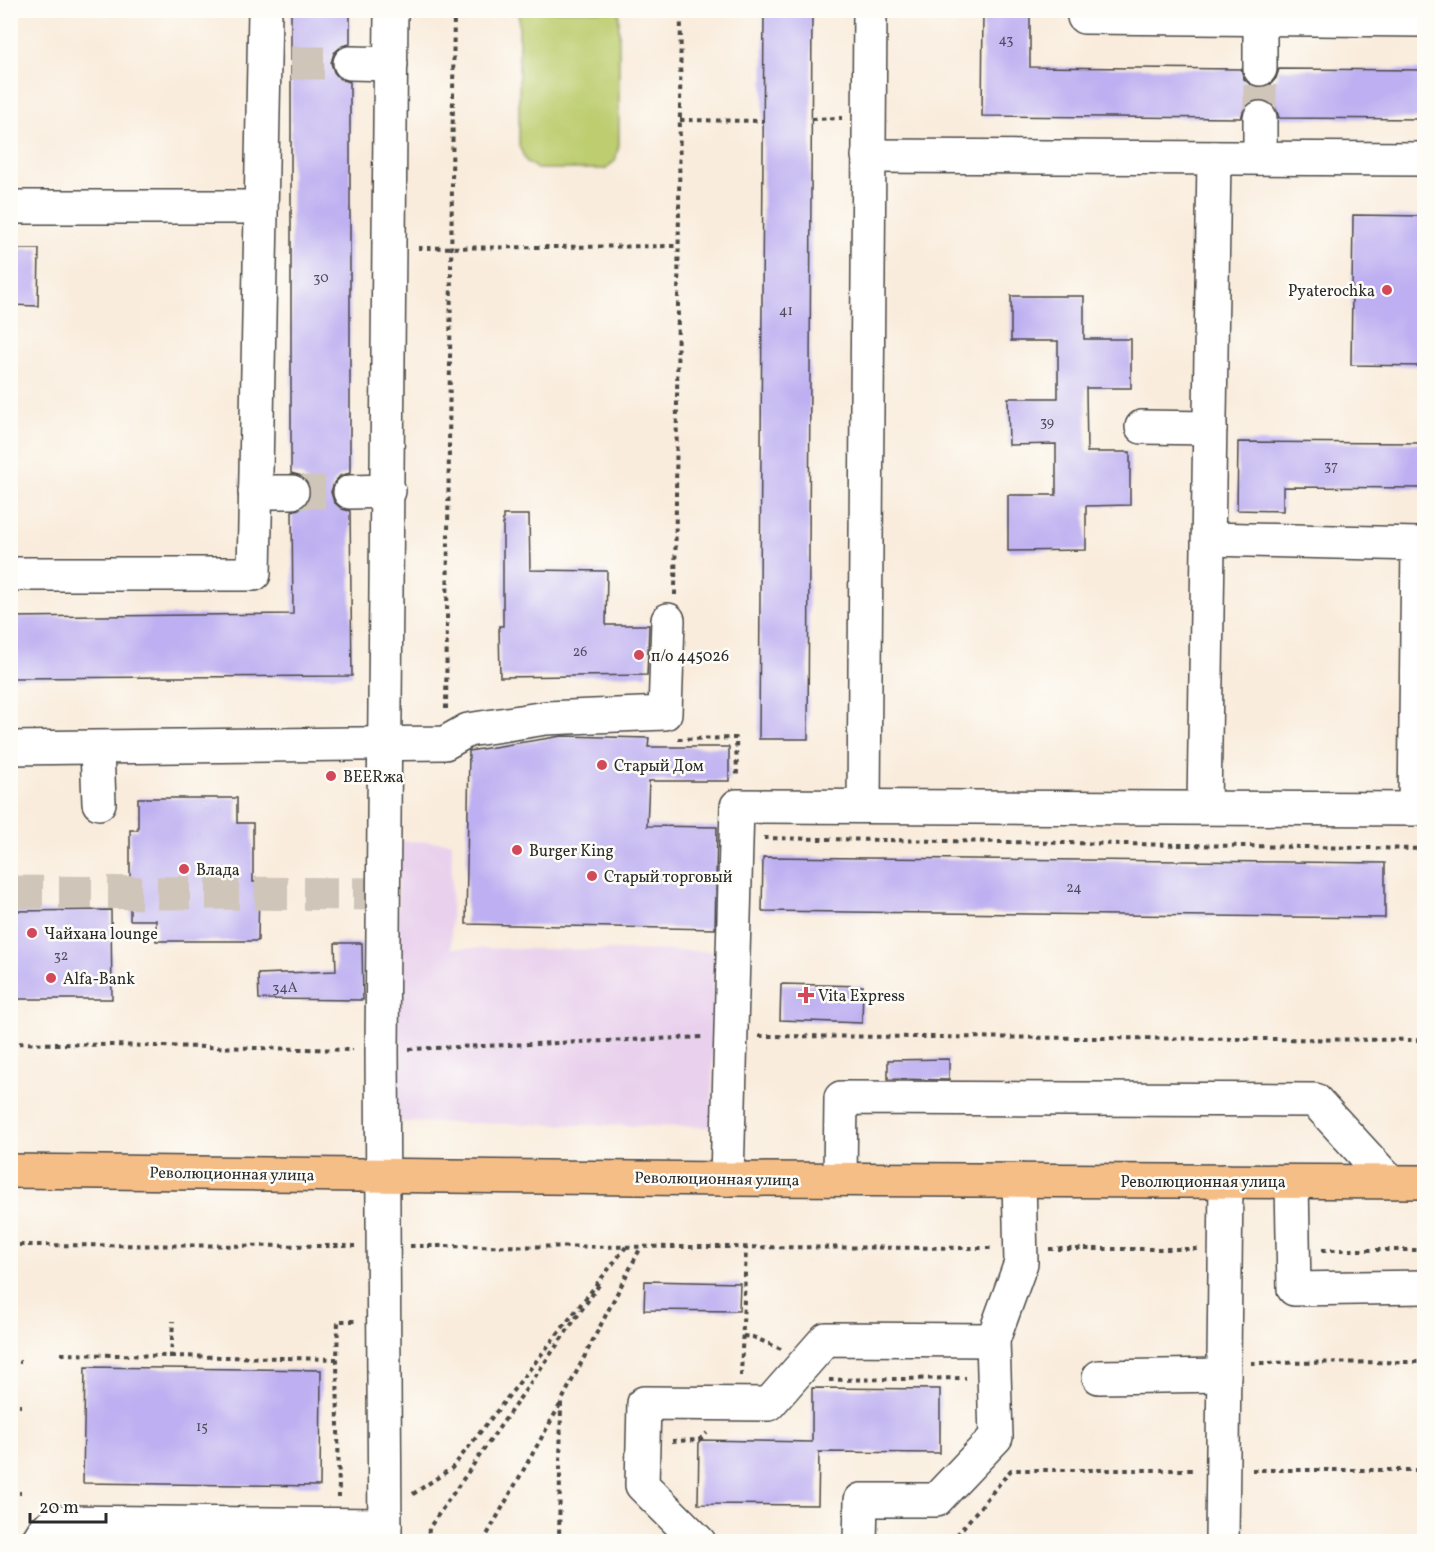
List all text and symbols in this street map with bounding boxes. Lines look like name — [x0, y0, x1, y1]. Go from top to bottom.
house number: 43 — [999, 31, 1013, 50]
house number: 30 — [313, 269, 329, 288]
place label: Pyaterochka — [1288, 281, 1375, 303]
marker: Pyaterochka — [1380, 283, 1394, 297]
house number: 41 — [779, 302, 793, 321]
house number: 39 — [1040, 413, 1054, 432]
house number: 37 — [1324, 457, 1338, 476]
house number: 26 — [573, 643, 587, 662]
place label: п/о 445026 — [651, 646, 729, 668]
marker: п/о 445026 — [632, 648, 646, 662]
place label: Старый Дом — [614, 756, 704, 778]
marker: Старый Дом — [595, 758, 609, 772]
place label: BEERжа — [343, 767, 404, 789]
marker: BEERжа — [324, 769, 338, 783]
place label: Burger King — [529, 841, 614, 863]
marker: Burger King — [510, 843, 524, 857]
place label: Влада — [196, 860, 240, 882]
marker: Влада — [177, 862, 191, 876]
place label: Старый торговый — [604, 867, 733, 889]
marker: Старый торговый — [585, 869, 599, 883]
house number: 24 — [1066, 879, 1082, 898]
place label: Чайхана lounge — [44, 924, 158, 946]
marker: Чайхана lounge — [25, 926, 39, 940]
house number: 32 — [54, 947, 68, 966]
place label: Alfa-Bank — [63, 969, 135, 991]
marker: Alfa-Bank — [44, 971, 58, 985]
house number: 34А — [272, 979, 298, 998]
place label: Vita Express — [818, 986, 905, 1008]
marker: Vita Express — [799, 988, 813, 1002]
street label: Революционная улица — [149, 1163, 315, 1187]
street label: Революционная улица — [634, 1168, 800, 1192]
street label: Революционная улица — [1120, 1172, 1286, 1194]
house number: 15 — [196, 1418, 208, 1437]
scale bar — [30, 1486, 106, 1524]
text: 20 m — [39, 1496, 79, 1521]

